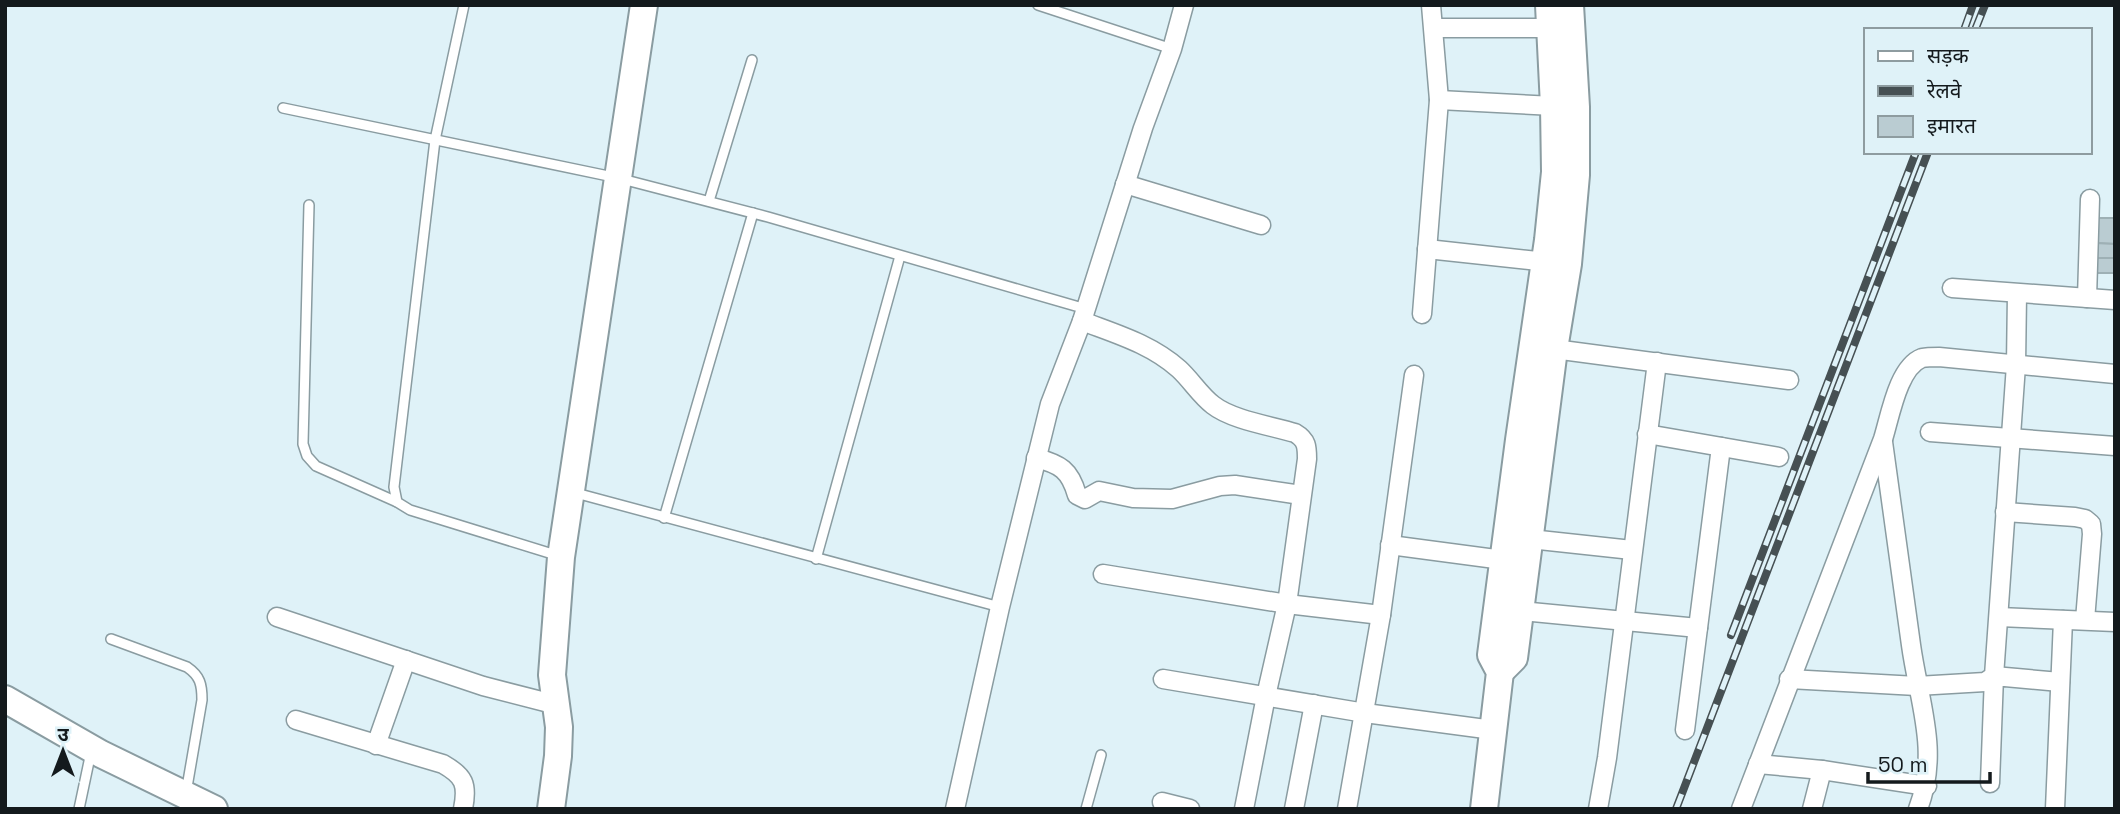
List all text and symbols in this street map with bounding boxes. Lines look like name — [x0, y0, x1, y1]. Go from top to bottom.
legend — [1864, 28, 2092, 154]
text: सड़क — [1927, 42, 1969, 69]
text: रेलवे — [1926, 77, 1962, 104]
text: इमारत — [1927, 112, 1977, 139]
north arrow — [28, 716, 98, 786]
text: उ — [57, 722, 69, 747]
scale bar — [1868, 740, 1990, 784]
text: 50 m — [1878, 751, 1928, 778]

